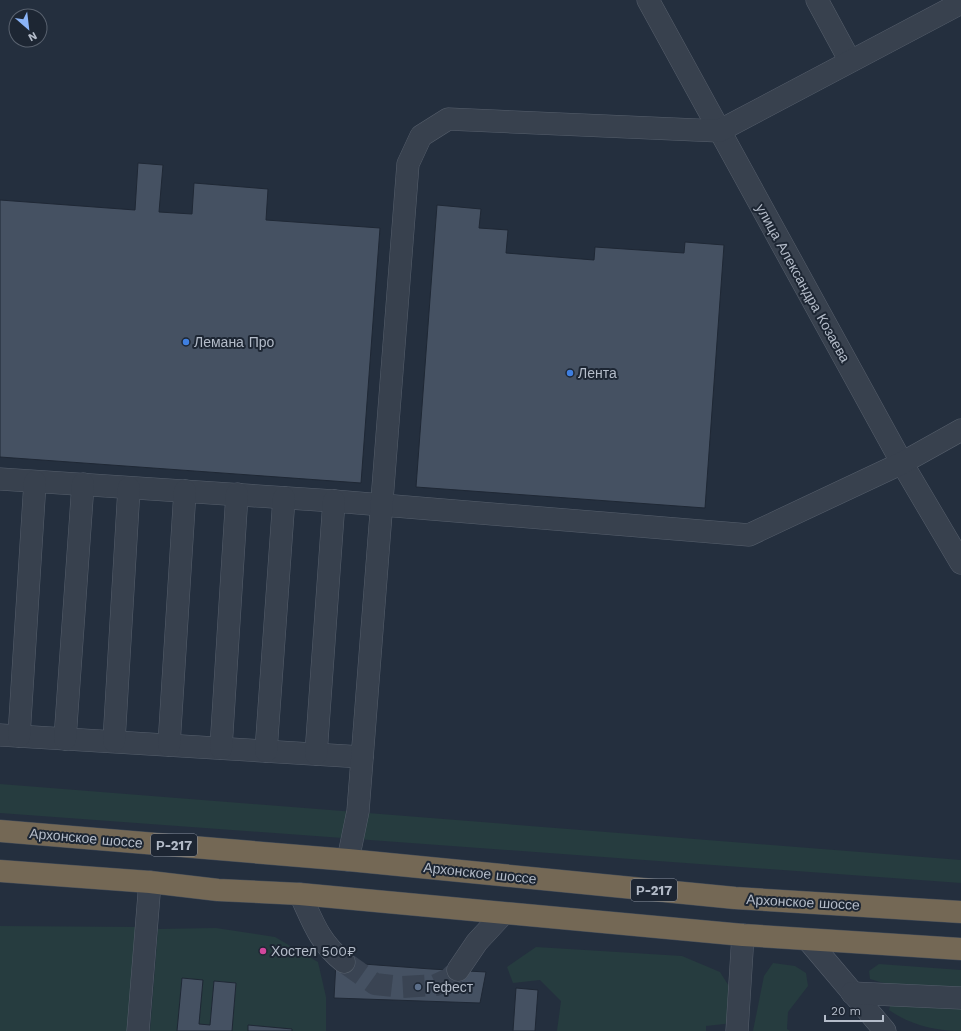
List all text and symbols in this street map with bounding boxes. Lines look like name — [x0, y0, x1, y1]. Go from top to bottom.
north arrow — [8, 8, 48, 48]
text: N — [26, 29, 39, 44]
street label: улица Александра Козаева — [753, 201, 853, 365]
place label: Лемана Про — [194, 334, 275, 350]
marker: Лемана Про — [181, 337, 191, 347]
place label: Лента — [578, 365, 617, 381]
marker: Лента — [565, 368, 575, 378]
street label: Архонское шоссе — [29, 825, 144, 851]
road number: Р-217 — [151, 834, 197, 856]
street label: Архонское шоссе — [423, 859, 538, 887]
road number: Р-217 — [631, 879, 677, 901]
street label: Архонское шоссе — [746, 891, 860, 913]
place label: Хостел 500₽ — [271, 943, 356, 959]
marker: Хостел 500₽ — [258, 946, 268, 956]
place label: Гефест — [426, 979, 474, 995]
marker: Гефест — [413, 982, 423, 992]
scale bar — [825, 997, 883, 1023]
text: 20 m — [831, 1004, 861, 1018]

